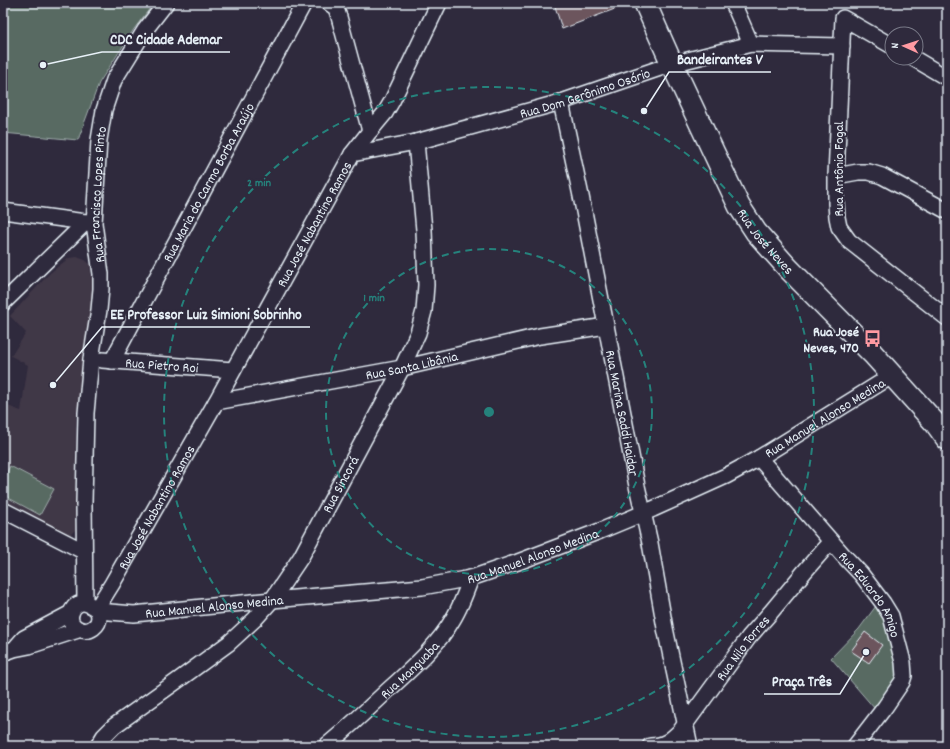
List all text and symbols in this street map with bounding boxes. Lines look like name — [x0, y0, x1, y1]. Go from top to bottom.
callout: CDC Cidade Ademar — [102, 25, 230, 52]
north arrow — [884, 26, 924, 66]
text: CDC Cidade Ademar — [110, 30, 222, 52]
text: N — [888, 42, 904, 49]
callout: Bandeirantes V — [669, 45, 771, 72]
text: Bandeirantes V — [677, 50, 764, 72]
street label: Rua Dom Gerônimo Osório — [518, 64, 653, 125]
street label: Rua Maria do Carmo Borba Araújo — [159, 100, 261, 266]
street label: Rua Antônio Fogal — [830, 121, 850, 217]
street label: Rua Francisco Lopes Pinto — [86, 125, 113, 264]
street label: Rua José Nabantino Ramos — [273, 158, 358, 291]
text: 2 min — [247, 175, 271, 192]
street label: Rua José Neves — [731, 205, 797, 280]
text: 1 min — [363, 290, 385, 307]
callout: EE Professor Luiz Simioni Sobrinho — [102, 300, 310, 327]
text: EE Professor Luiz Simioni Sobrinho — [110, 305, 302, 327]
place label: Rua José Neves, 470 — [803, 323, 859, 359]
bus stop icon: Rua José Neves, 470 — [862, 329, 882, 349]
street label: Rua Santa Libânia — [364, 347, 460, 386]
street label: Rua Marina Saddi Haidar — [599, 349, 643, 479]
street label: Rua Pietro Roi — [124, 354, 199, 379]
street label: Rua Manuel Alonso Medina — [762, 374, 890, 464]
centre of rings — [482, 405, 496, 419]
street label: Rua José Nabantino Ramos — [114, 442, 201, 574]
street label: Rua Sincorá — [318, 453, 365, 517]
street label: Rua Manuel Alonso Medina — [466, 524, 602, 590]
street label: Rua Eduardo Amigo — [833, 548, 904, 640]
street label: Rua Manuel Alonso Medina — [145, 591, 284, 625]
street label: Rua Nilo Torres — [712, 612, 776, 685]
street label: Rua Manguaba — [377, 637, 445, 704]
callout: Praça Três — [764, 667, 840, 694]
text: Praça Três — [772, 672, 832, 694]

